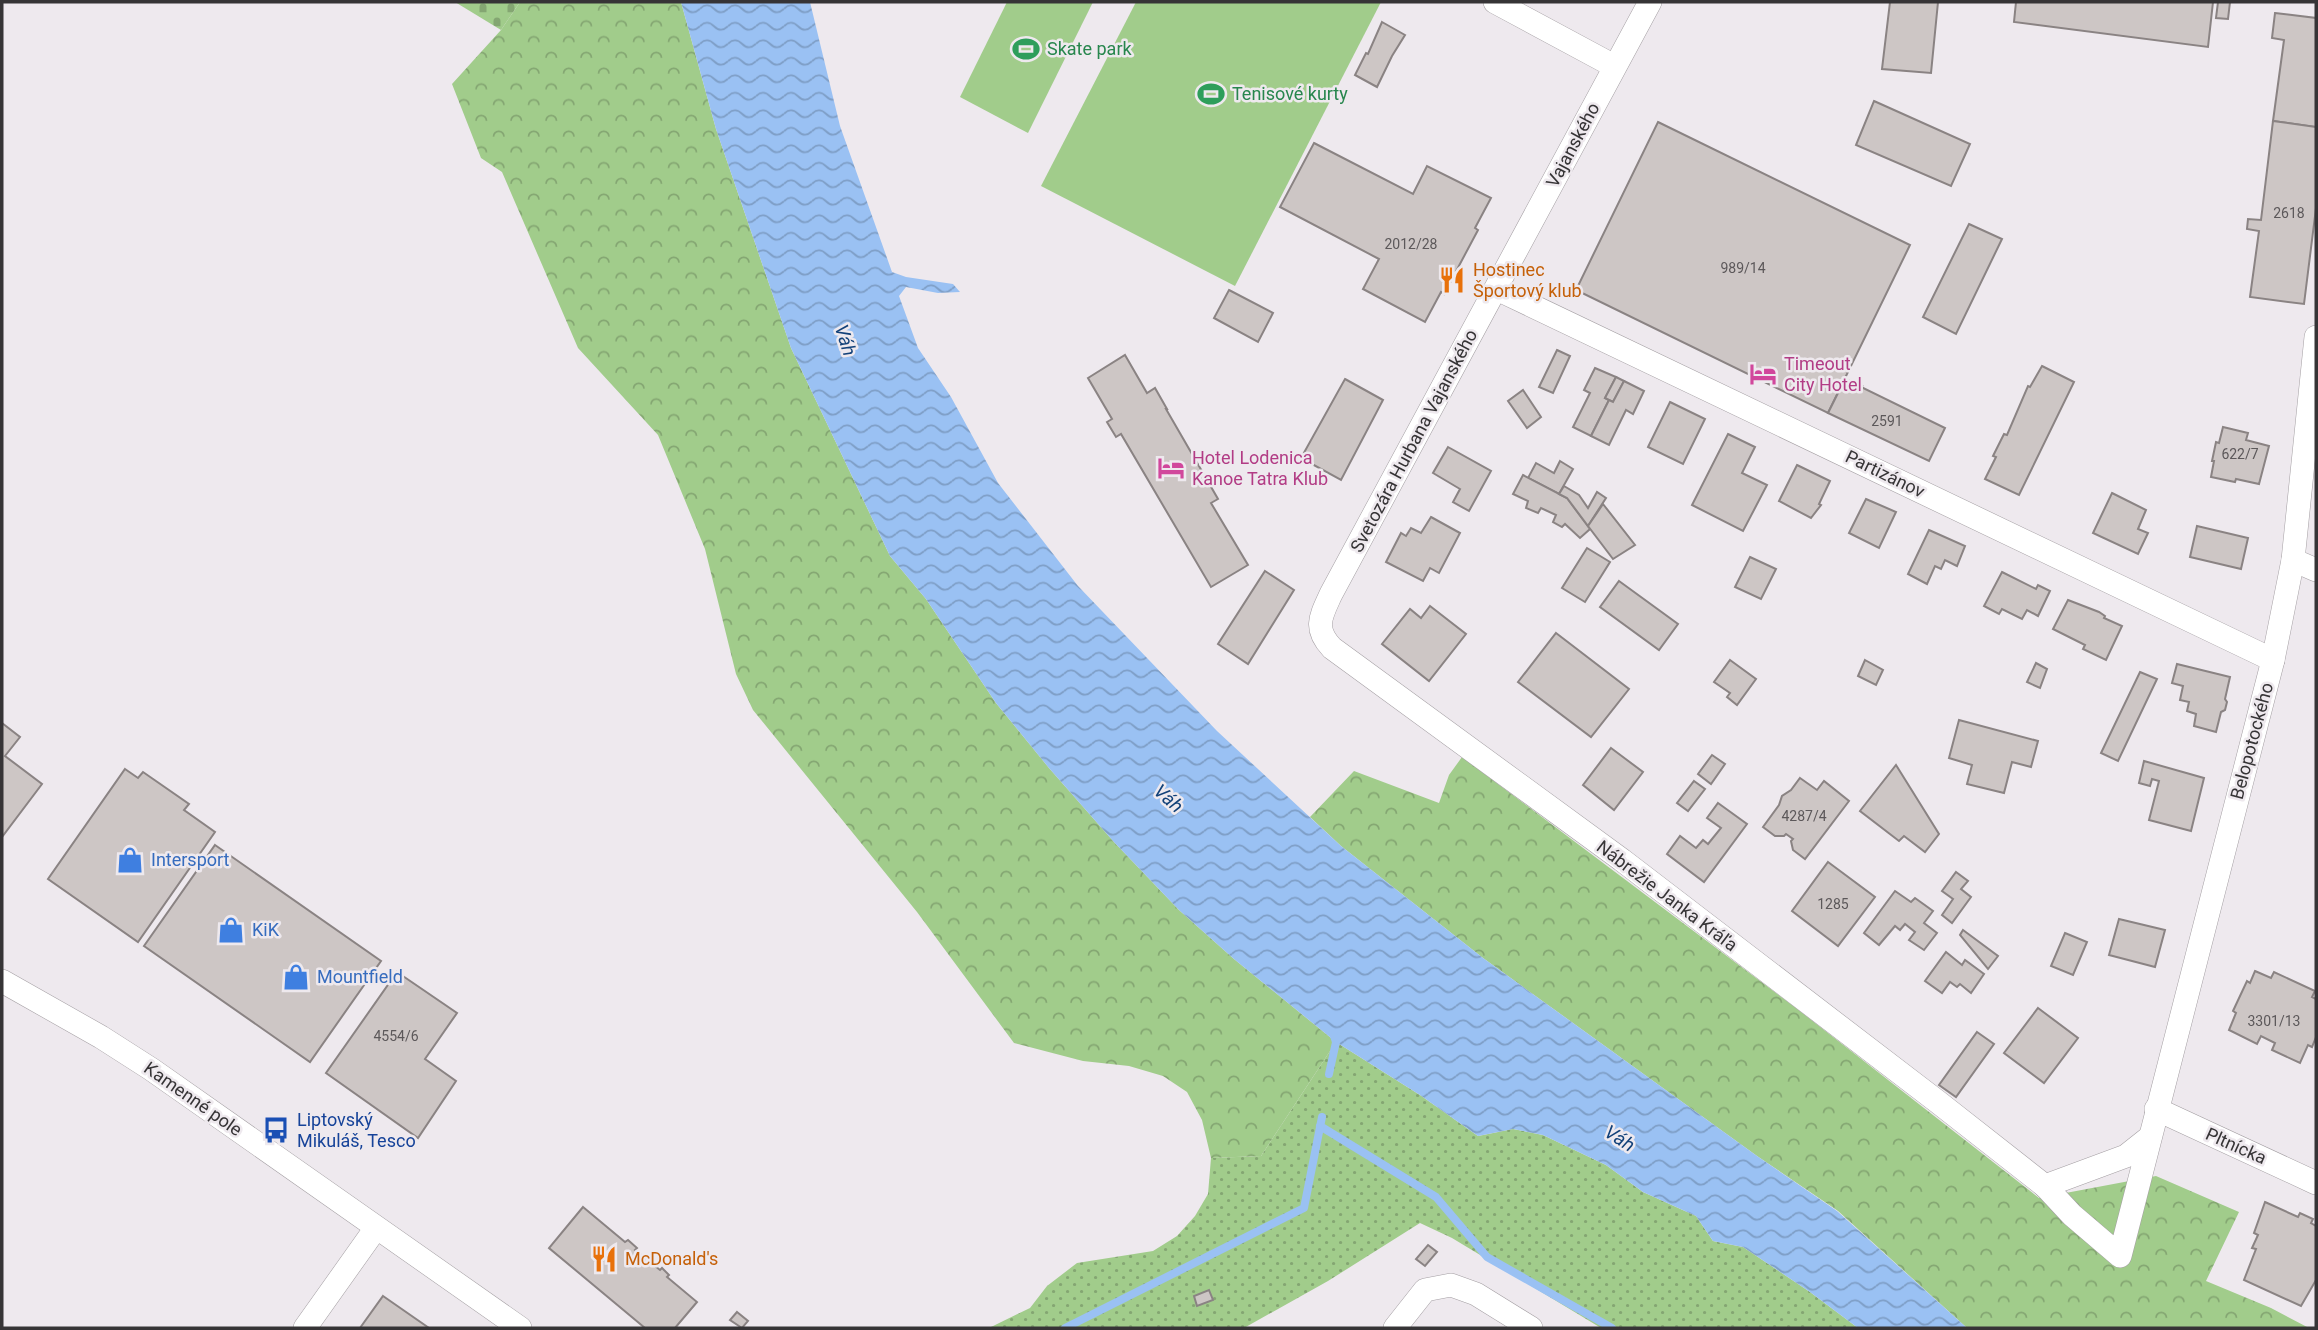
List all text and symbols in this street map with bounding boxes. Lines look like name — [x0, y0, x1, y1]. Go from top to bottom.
sports icon: Skate park — [1011, 34, 1041, 64]
place label: Skate park — [1047, 38, 1132, 59]
sports icon: Tenisové kurty — [1196, 79, 1226, 109]
place label: Tenisové kurty — [1232, 83, 1348, 104]
street label: Vajanského — [1541, 99, 1604, 191]
house number: 2618 — [2273, 205, 2305, 221]
house number: 2012/28 — [1385, 236, 1438, 252]
place label: Hostinec Športový klub — [1473, 259, 1582, 301]
house number: 989/14 — [1720, 260, 1766, 276]
restaurant icon: Hostinec Športový klub — [1437, 265, 1467, 295]
water label: Váh — [830, 322, 861, 359]
street label: Svetozára Hurbana Vajanského — [1346, 326, 1481, 556]
place label: Timeout City Hotel — [1784, 353, 1862, 395]
hotel icon: Timeout City Hotel — [1748, 359, 1778, 389]
house number: 2591 — [1871, 413, 1903, 429]
street label: Partizánov — [1842, 445, 1928, 502]
house number: 622/7 — [2221, 446, 2259, 462]
place label: Hotel Lodenica Kanoe Tatra Klub — [1192, 447, 1328, 489]
hotel icon: Hotel Lodenica Kanoe Tatra Klub — [1156, 453, 1186, 483]
street label: Belopotockého — [2226, 680, 2277, 801]
water label: Váh — [1149, 779, 1188, 817]
house number: 4287/4 — [1781, 808, 1827, 824]
street label: Nábrežie Janka Kráľa — [1593, 836, 1742, 955]
shop icon: Intersport — [115, 845, 145, 875]
place label: Intersport — [151, 849, 230, 870]
house number: 1285 — [1817, 896, 1849, 912]
shop icon: KiK — [216, 915, 246, 945]
place label: KiK — [252, 919, 280, 940]
shop icon: Mountfield — [281, 962, 311, 992]
place label: Mountfield — [317, 966, 403, 987]
house number: 3301/13 — [2248, 1013, 2301, 1029]
house number: 4554/6 — [373, 1028, 419, 1044]
street label: Kamenné pole — [140, 1057, 246, 1140]
place label: Liptovský Mikuláš, Tesco — [297, 1109, 416, 1151]
bus stop icon: Liptovský Mikuláš, Tesco — [261, 1115, 291, 1145]
water label: Váh — [1600, 1120, 1639, 1157]
street label: Pltnícka — [2203, 1123, 2270, 1168]
restaurant icon: McDonald's — [589, 1244, 619, 1274]
place label: McDonald's — [625, 1248, 718, 1269]

